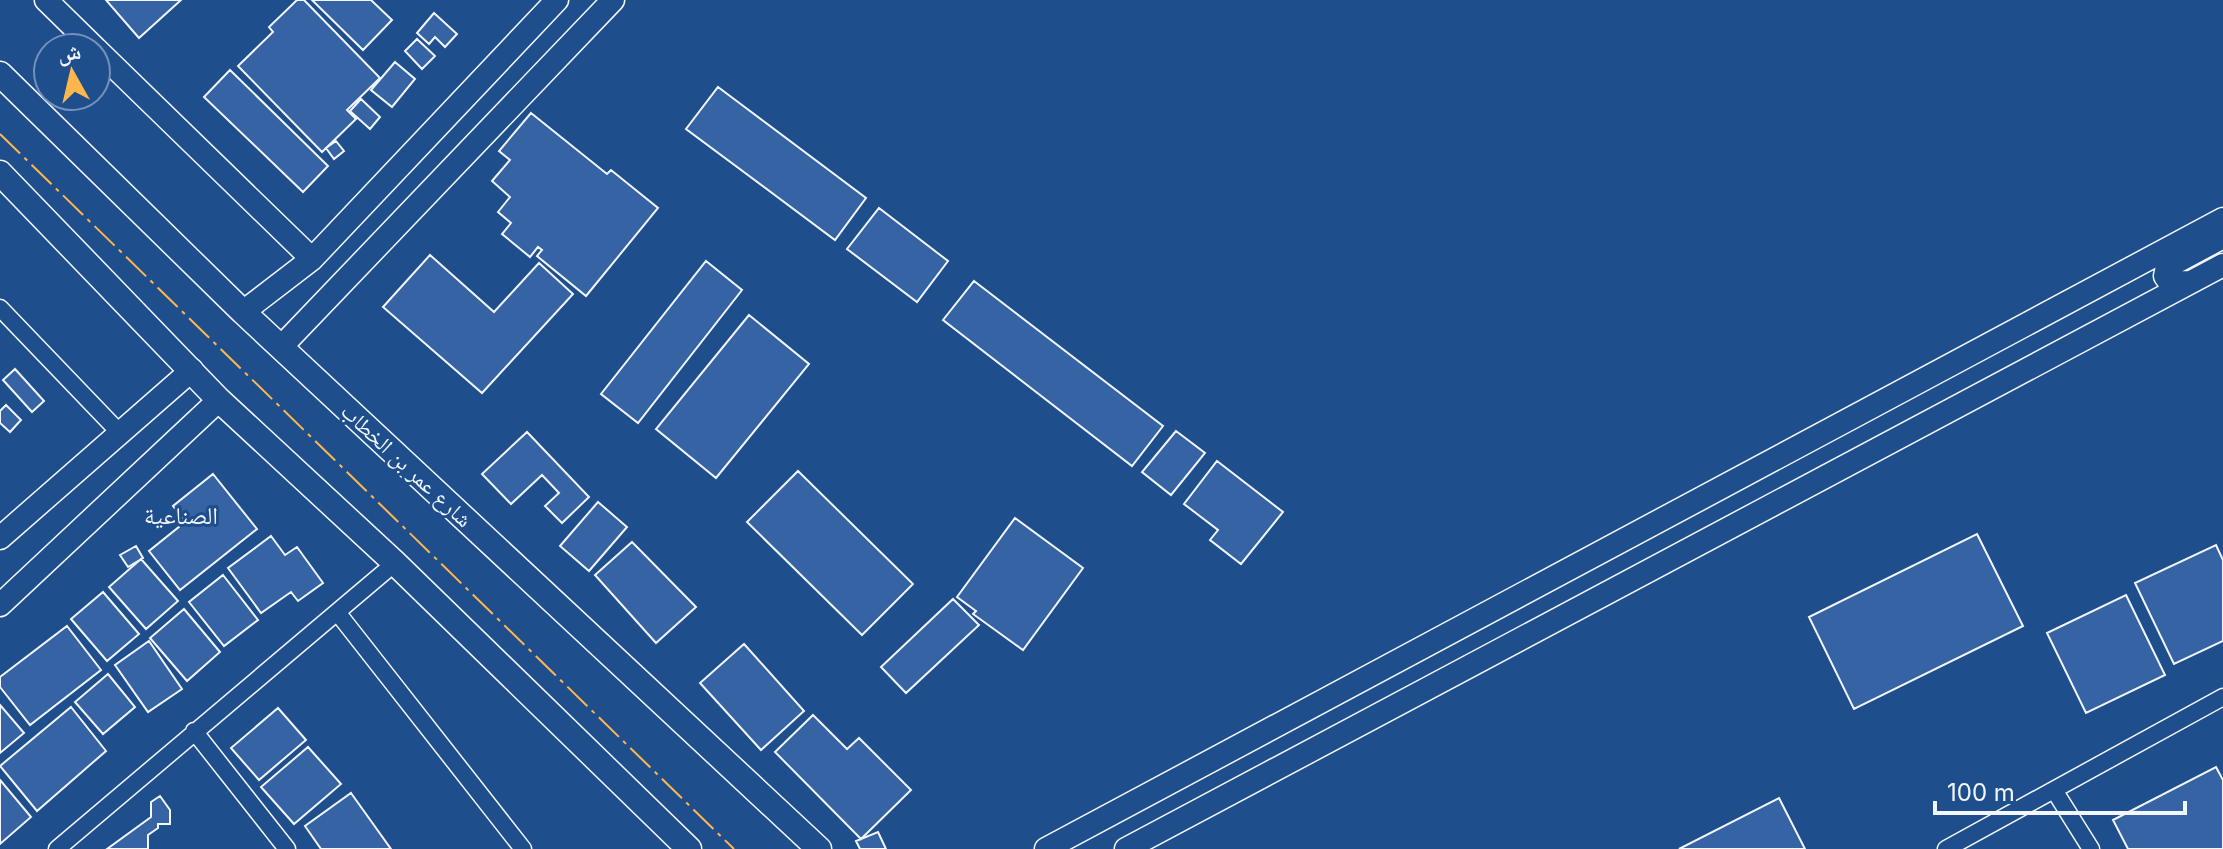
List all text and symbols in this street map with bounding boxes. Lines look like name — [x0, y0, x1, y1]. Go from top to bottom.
north arrow — [32, 32, 112, 112]
text: ش — [56, 38, 83, 68]
street label: شارع عمر بن الخطاب — [336, 398, 478, 533]
district label: الصناعية — [144, 501, 218, 530]
scale bar — [1935, 765, 2185, 815]
text: 100 m — [1947, 778, 2015, 807]

